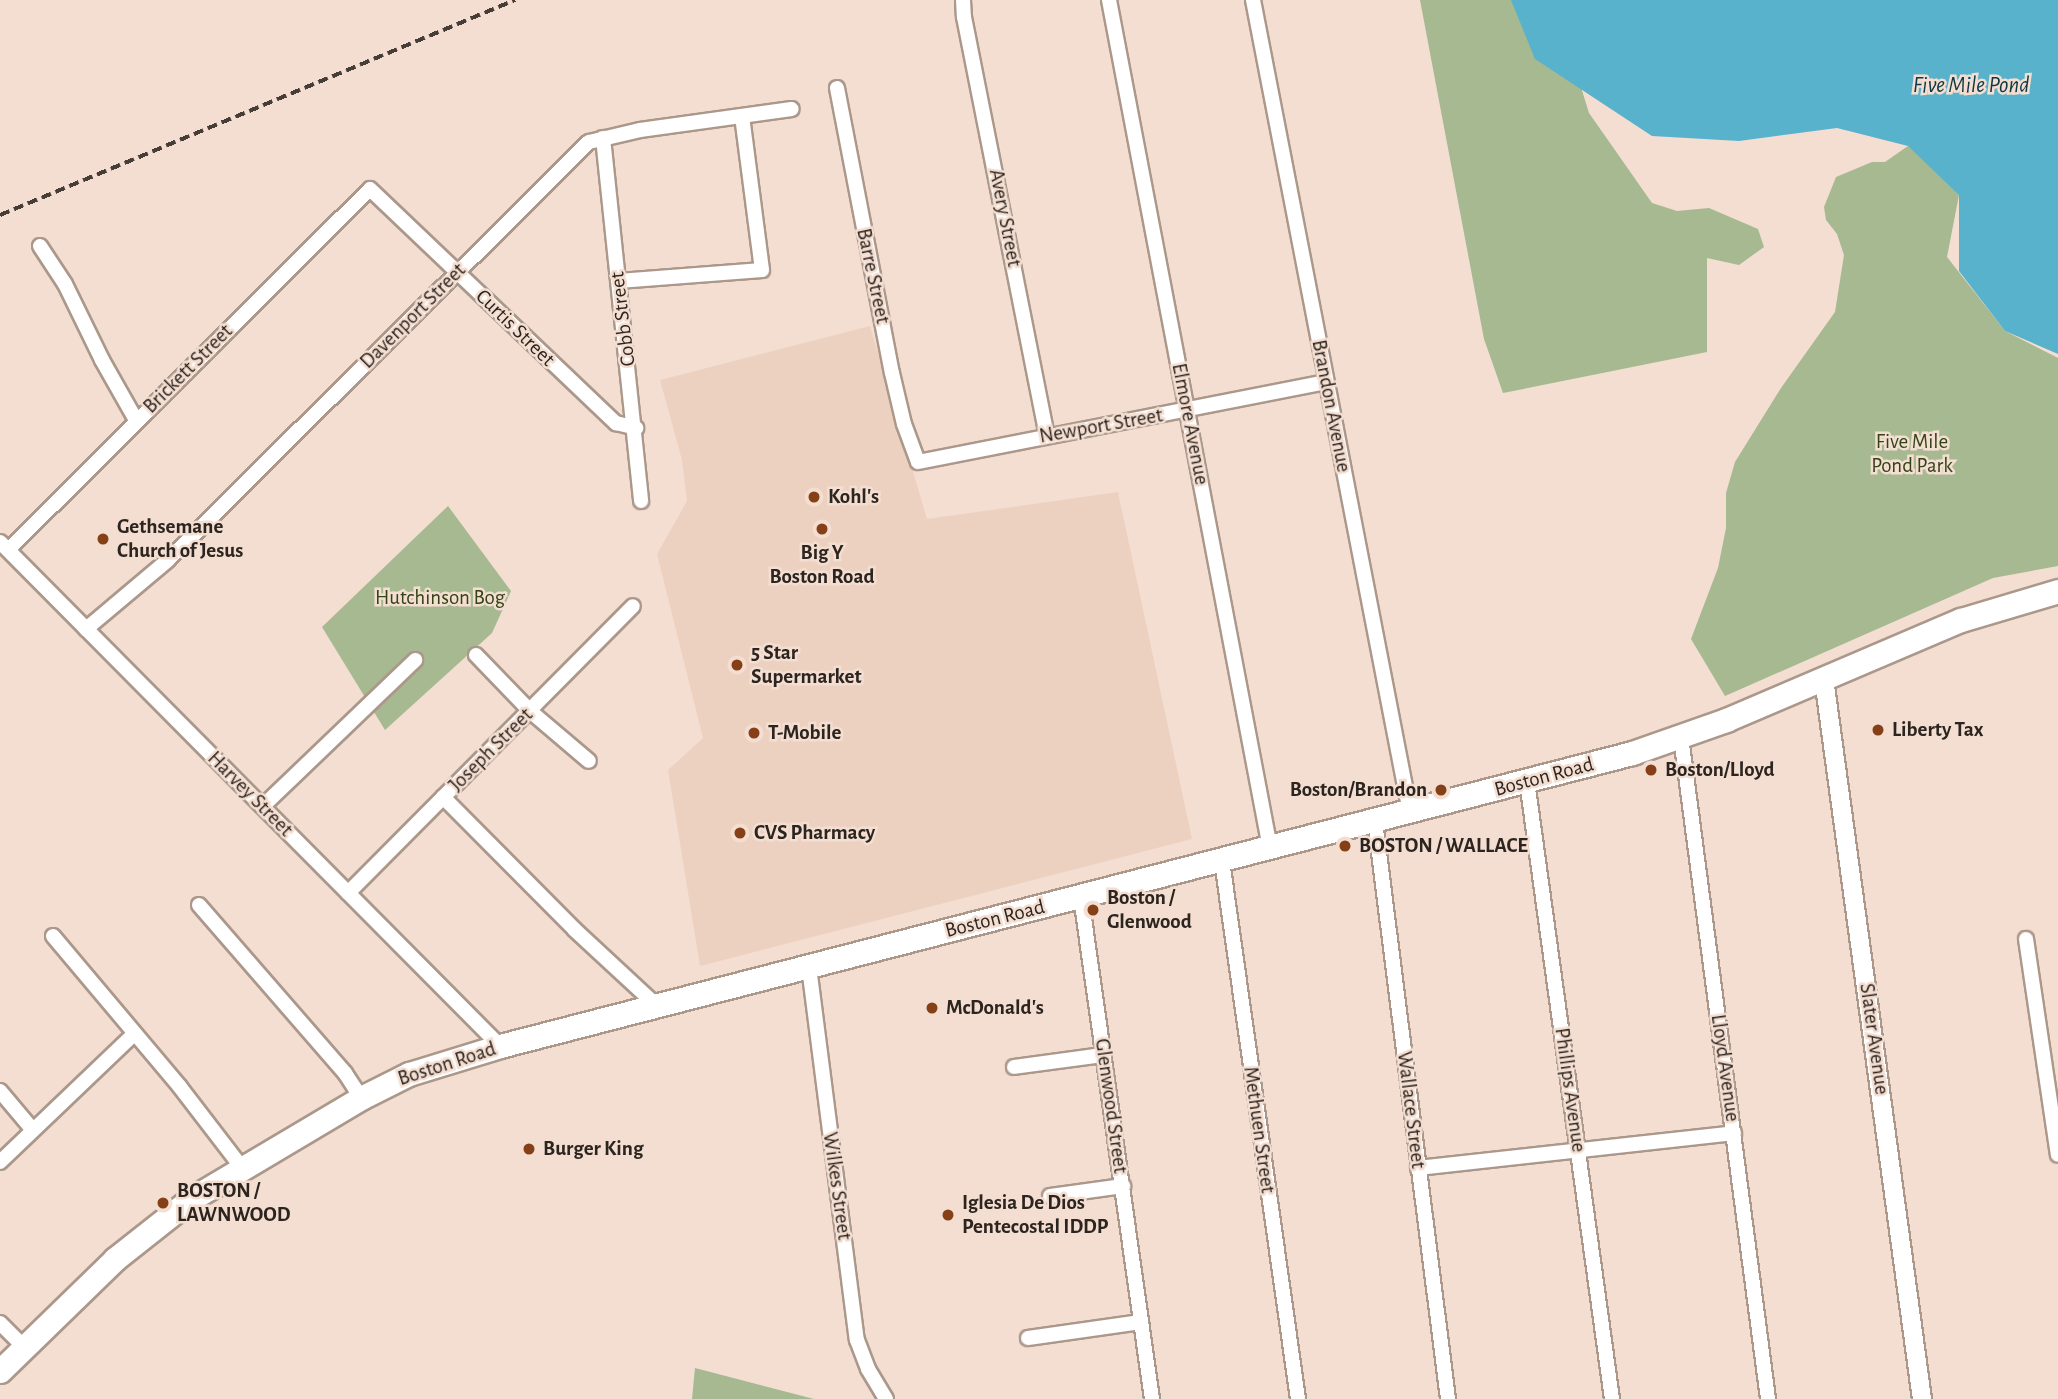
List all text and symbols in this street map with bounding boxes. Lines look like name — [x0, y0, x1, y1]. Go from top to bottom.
water label: Five Mile Pond — [1913, 72, 2029, 100]
street label: Avery Street — [983, 167, 1027, 269]
street label: Barre Street — [851, 226, 895, 326]
street label: Davenport Street — [355, 258, 471, 374]
street label: Cobb Street — [605, 270, 641, 368]
street label: Curtis Street — [470, 284, 560, 372]
street label: Brickett Street — [138, 319, 238, 419]
street label: Brandon Avenue — [1306, 338, 1356, 474]
street label: Elmore Avenue — [1166, 361, 1214, 487]
street label: Newport Street — [1037, 403, 1165, 449]
park label: Five Mile Pond Park — [1871, 429, 1953, 479]
place label: Kohl's — [828, 484, 879, 510]
marker: Kohl's — [806, 489, 822, 505]
place label: Gethsemane Church of Jesus — [117, 514, 243, 564]
marker: Big Y Boston Road — [814, 521, 830, 537]
marker: Gethsemane Church of Jesus — [95, 531, 111, 547]
place label: Big Y Boston Road — [769, 540, 875, 590]
park label: Hutchinson Bog — [375, 585, 505, 611]
place label: 5 Star Supermarket — [751, 640, 862, 690]
marker: 5 Star Supermarket — [729, 657, 745, 673]
street label: Joseph Street — [444, 703, 538, 797]
place label: Liberty Tax — [1892, 717, 1984, 743]
place label: T-Mobile — [768, 720, 842, 746]
marker: Liberty Tax — [1870, 722, 1886, 738]
marker: T-Mobile — [746, 725, 762, 741]
street label: Harvey Street — [202, 746, 298, 842]
street label: Boston Road — [1492, 752, 1596, 802]
place label: Boston/Lloyd — [1665, 757, 1775, 783]
marker: Boston/Lloyd — [1643, 762, 1659, 778]
place label: Boston/Brandon — [1290, 777, 1427, 803]
marker: Boston/Brandon — [1433, 782, 1449, 798]
place label: CVS Pharmacy — [754, 820, 875, 846]
marker: CVS Pharmacy — [732, 825, 748, 841]
place label: BOSTON / WALLACE — [1359, 833, 1528, 859]
marker: BOSTON / WALLACE — [1337, 838, 1353, 854]
place label: Boston / Glenwood — [1107, 885, 1192, 935]
street label: Boston Road — [943, 894, 1047, 944]
marker: Boston / Glenwood — [1085, 902, 1101, 918]
street label: Slater Avenue — [1854, 982, 1894, 1096]
place label: McDonald's — [946, 995, 1044, 1021]
marker: McDonald's — [924, 1000, 940, 1016]
street label: Lloyd Avenue — [1705, 1013, 1745, 1123]
street label: Phillips Avenue — [1549, 1026, 1591, 1154]
street label: Boston Road — [395, 1036, 499, 1092]
street label: Glenwood Street — [1089, 1037, 1133, 1175]
street label: Wallace Street — [1391, 1050, 1431, 1170]
street label: Methuen Street — [1238, 1065, 1280, 1195]
street label: Wilkes Street — [817, 1130, 857, 1242]
place label: Burger King — [543, 1136, 643, 1162]
marker: Burger King — [521, 1141, 537, 1157]
place label: BOSTON / LAWNWOOD — [177, 1178, 291, 1228]
place label: Iglesia De Dios Pentecostal IDDP — [962, 1190, 1108, 1240]
marker: BOSTON / LAWNWOOD — [155, 1195, 171, 1211]
marker: Iglesia De Dios Pentecostal IDDP — [940, 1207, 956, 1223]

